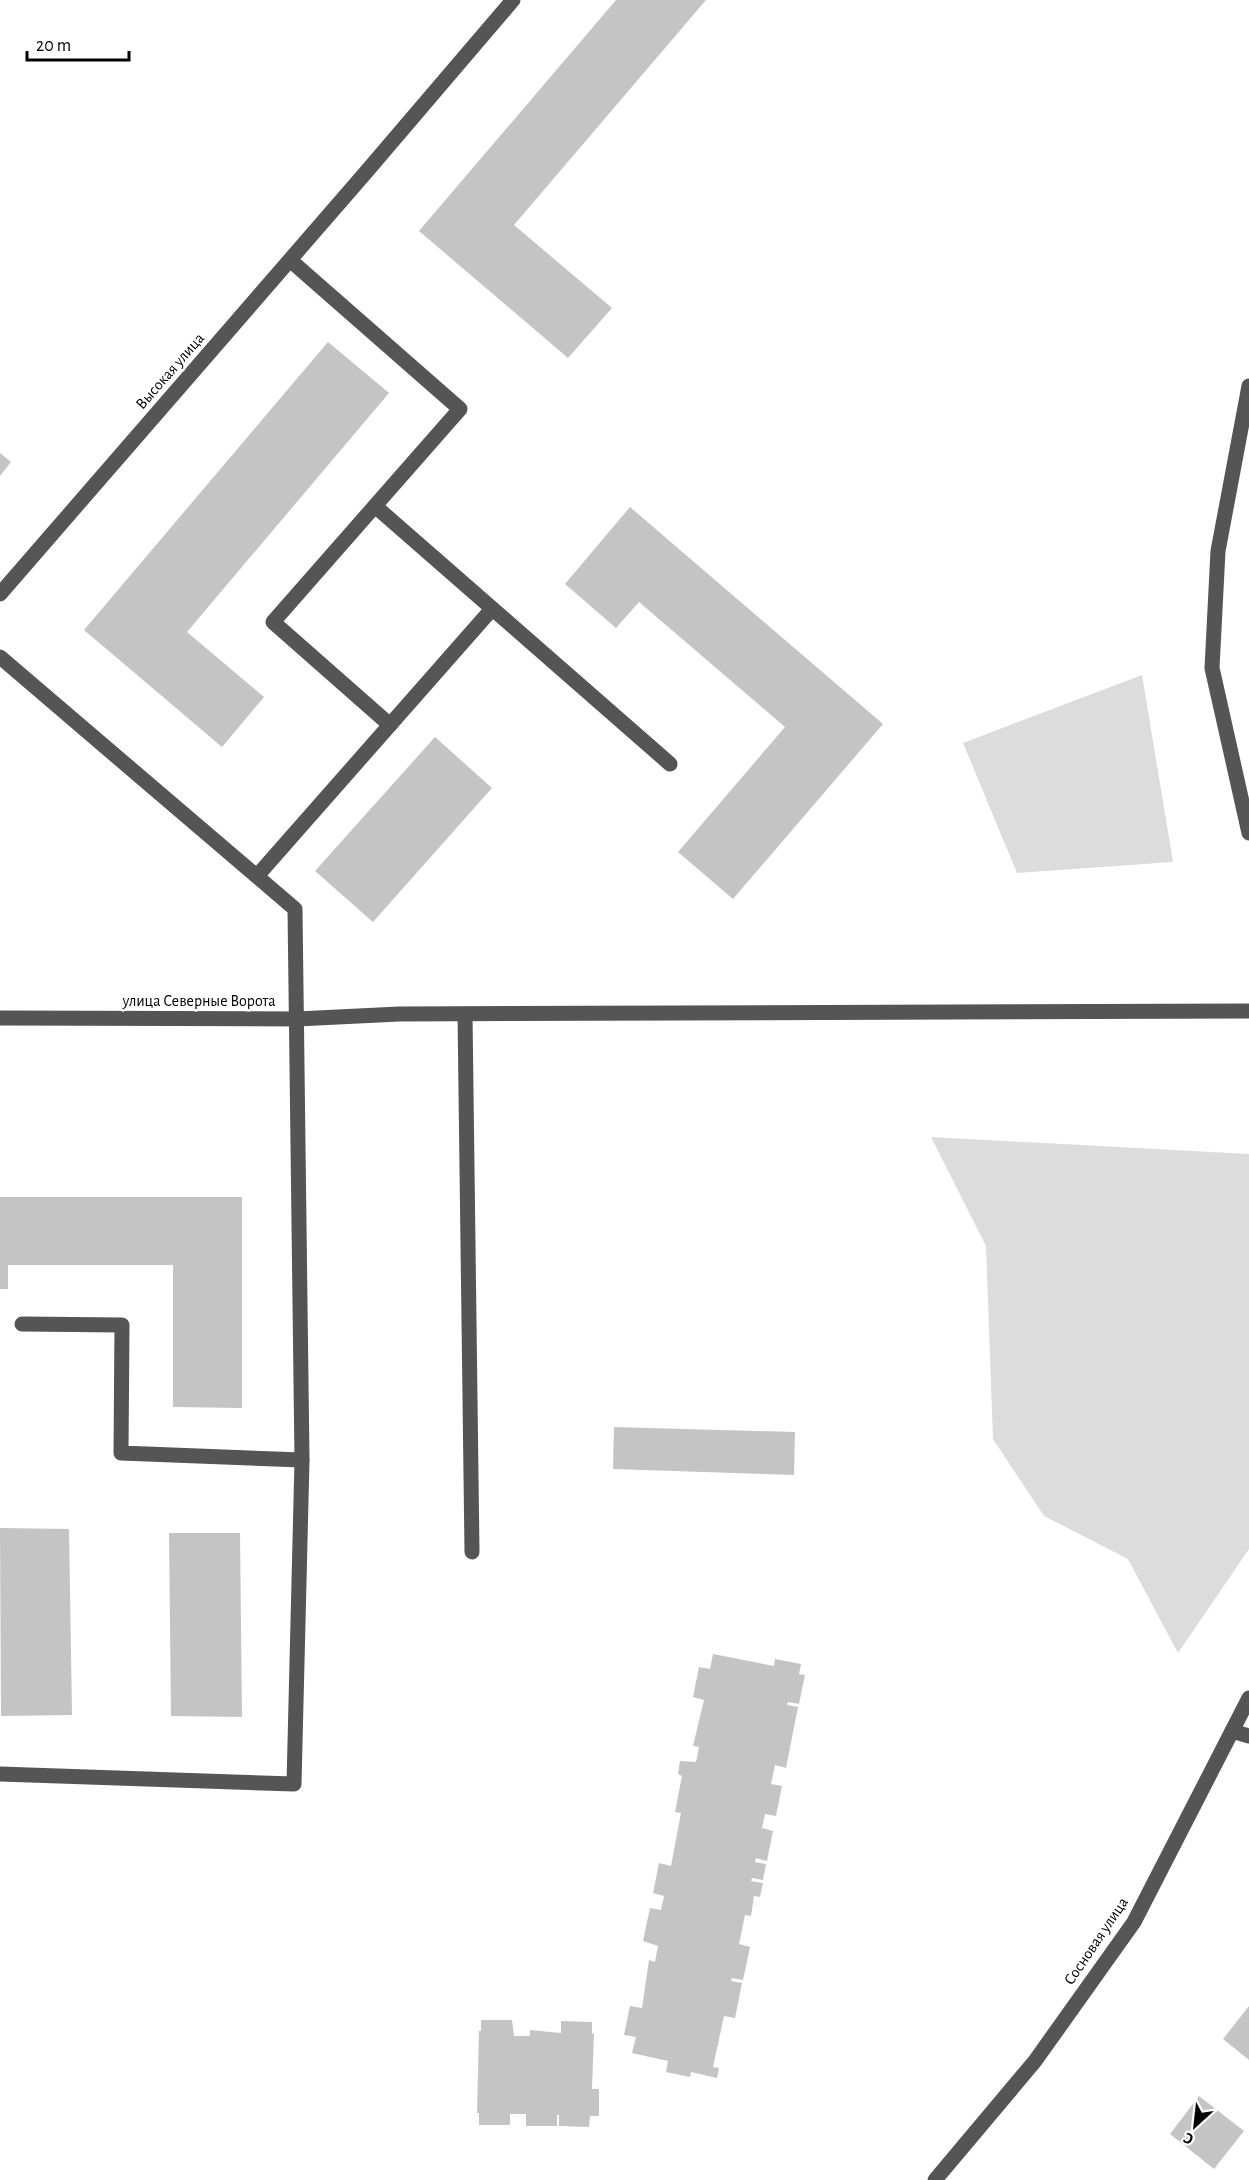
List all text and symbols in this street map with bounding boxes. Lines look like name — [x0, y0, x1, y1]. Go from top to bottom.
scale bar — [27, 24, 129, 62]
text: 20 m — [36, 37, 71, 55]
street label: Высокая улица — [133, 330, 208, 413]
street label: улица Северные Ворота — [121, 993, 276, 1010]
street label: Сосновая улица — [1061, 1894, 1132, 1988]
north arrow — [1165, 2096, 1225, 2156]
text: С — [1181, 2129, 1196, 2148]

